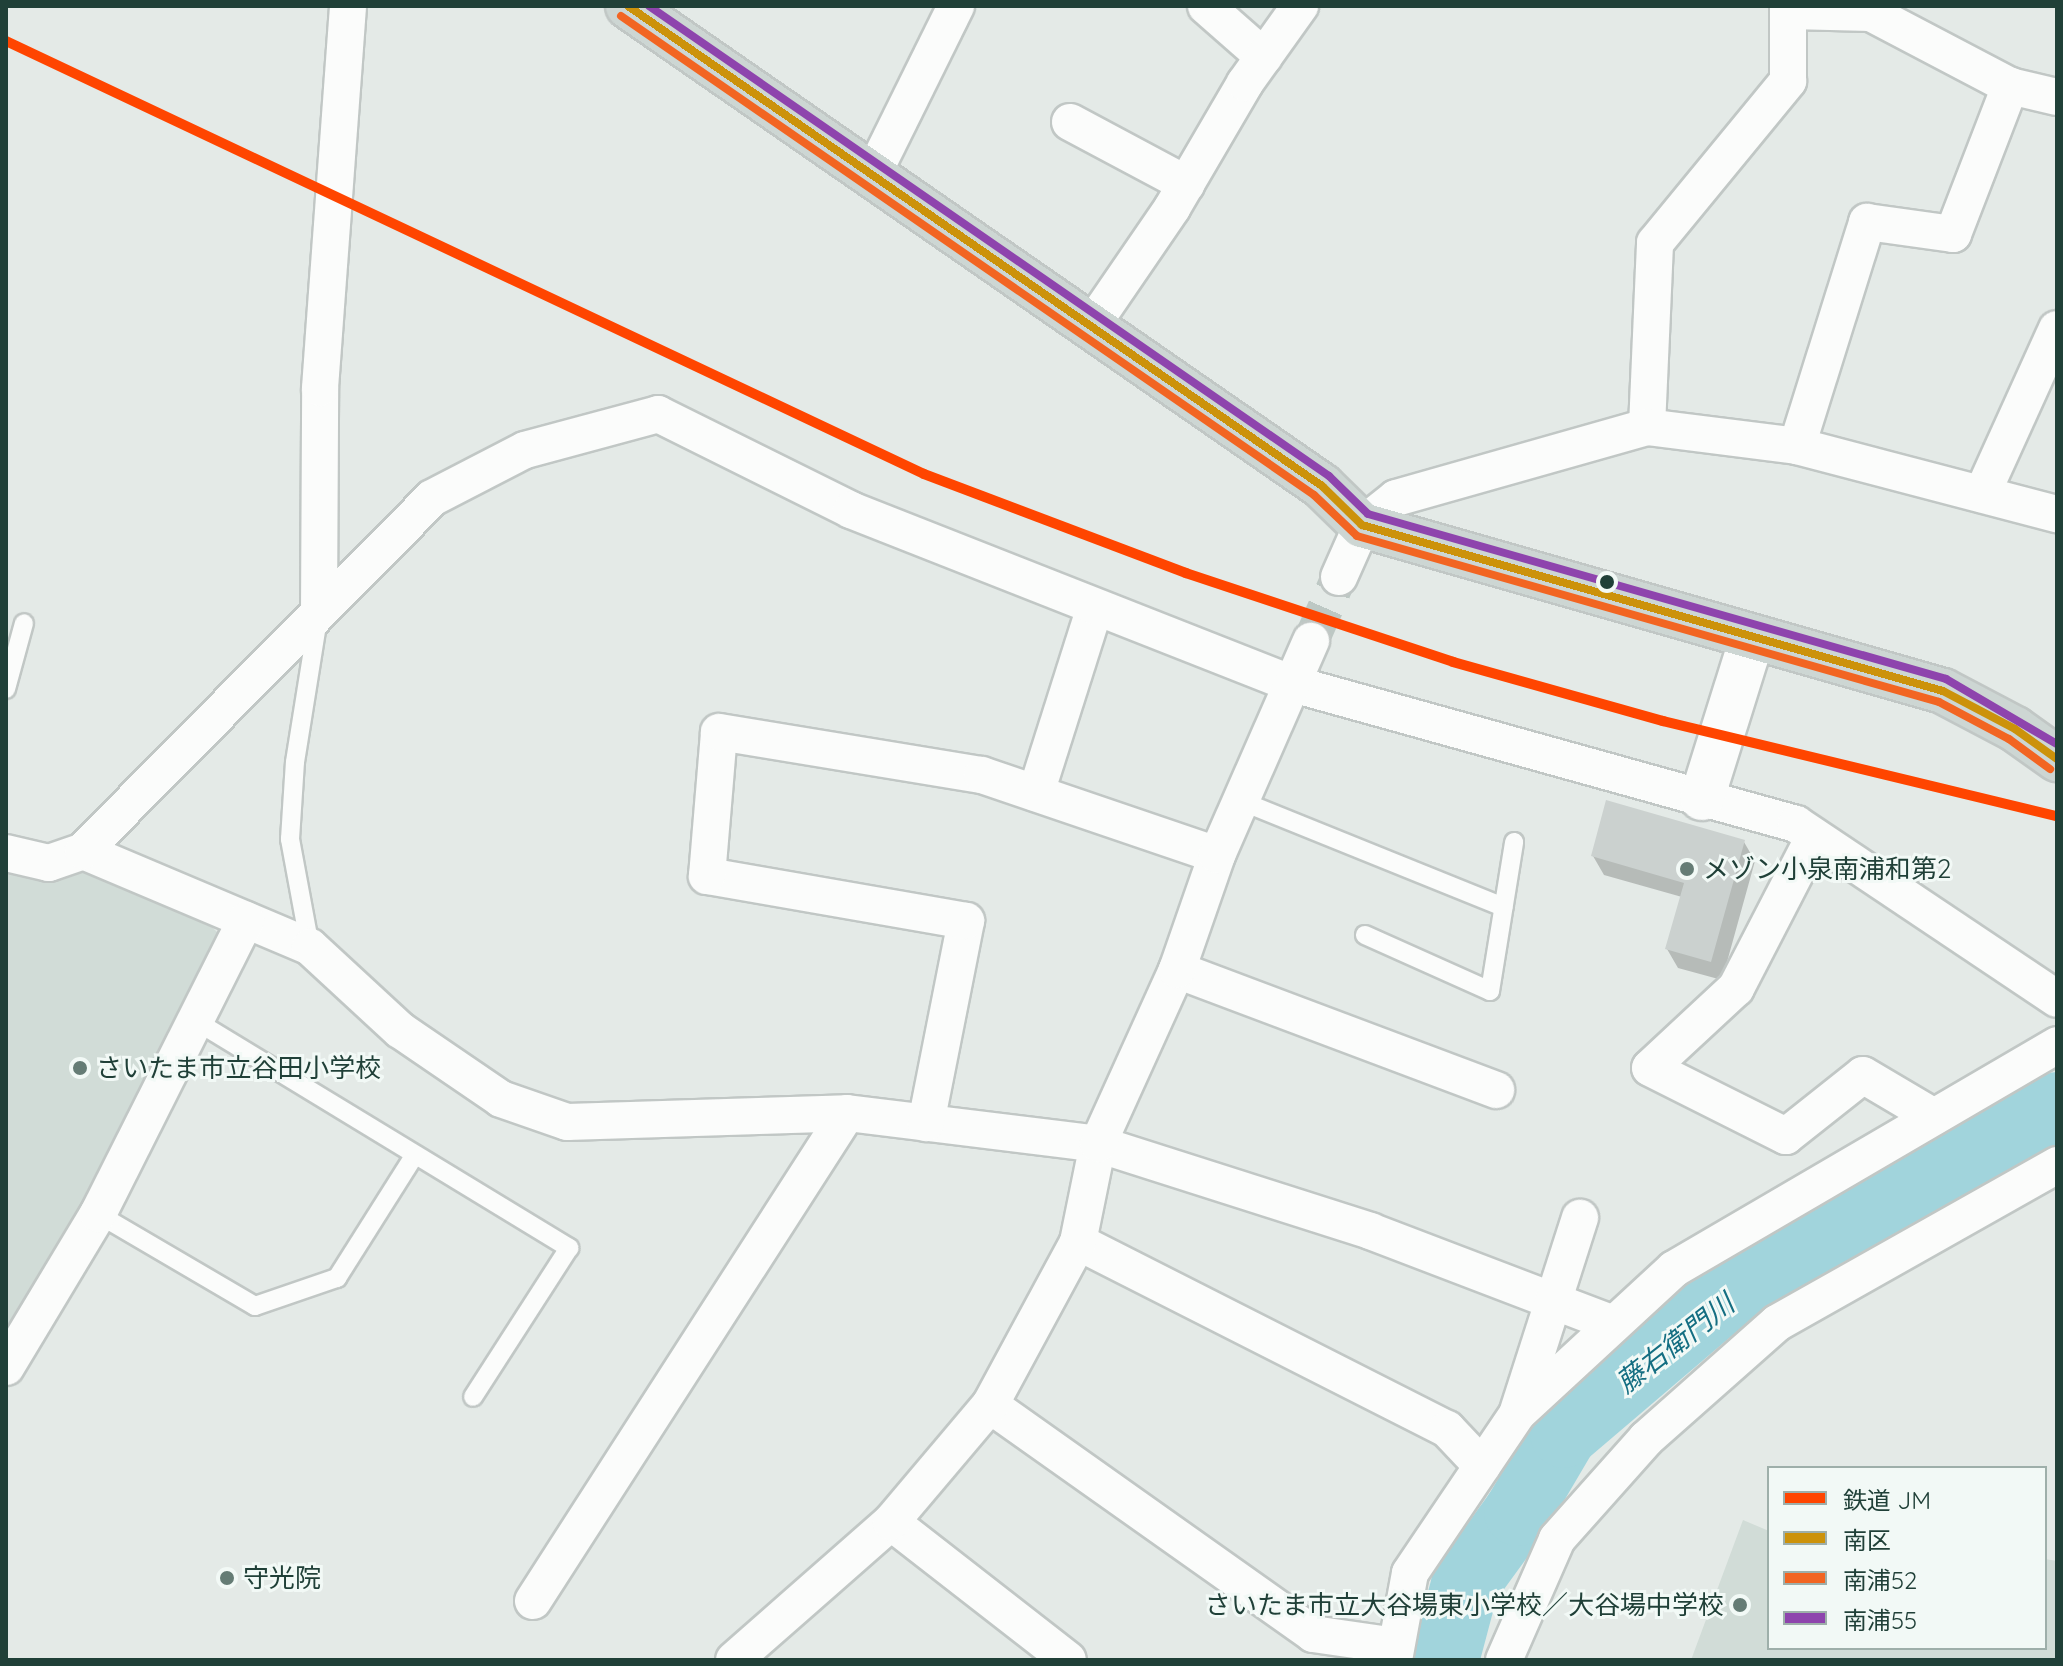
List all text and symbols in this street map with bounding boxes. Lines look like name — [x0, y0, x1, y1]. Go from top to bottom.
unlabelled marker — [1599, 574, 1615, 590]
place label: メゾン小泉南浦和第2 — [1703, 853, 1951, 885]
marker: メゾン小泉南浦和第2 — [1678, 860, 1696, 878]
place label: さいたま市立谷田小学校 — [96, 1052, 382, 1084]
marker: さいたま市立谷田小学校 — [71, 1059, 89, 1077]
water label: 藤右衛門川 — [1609, 1287, 1741, 1399]
legend — [1767, 1466, 2047, 1650]
text: 鉄道 JM — [1843, 1485, 1931, 1515]
text: 南区 — [1843, 1525, 1891, 1555]
place label: 守光院 — [243, 1562, 321, 1594]
text: 南浦52 — [1843, 1565, 1917, 1595]
marker: 守光院 — [218, 1569, 236, 1587]
place label: さいたま市立大谷場東小学校／大谷場中学校 — [1204, 1589, 1724, 1621]
marker: さいたま市立大谷場東小学校／大谷場中学校 — [1731, 1596, 1749, 1614]
text: 南浦55 — [1843, 1605, 1917, 1635]

